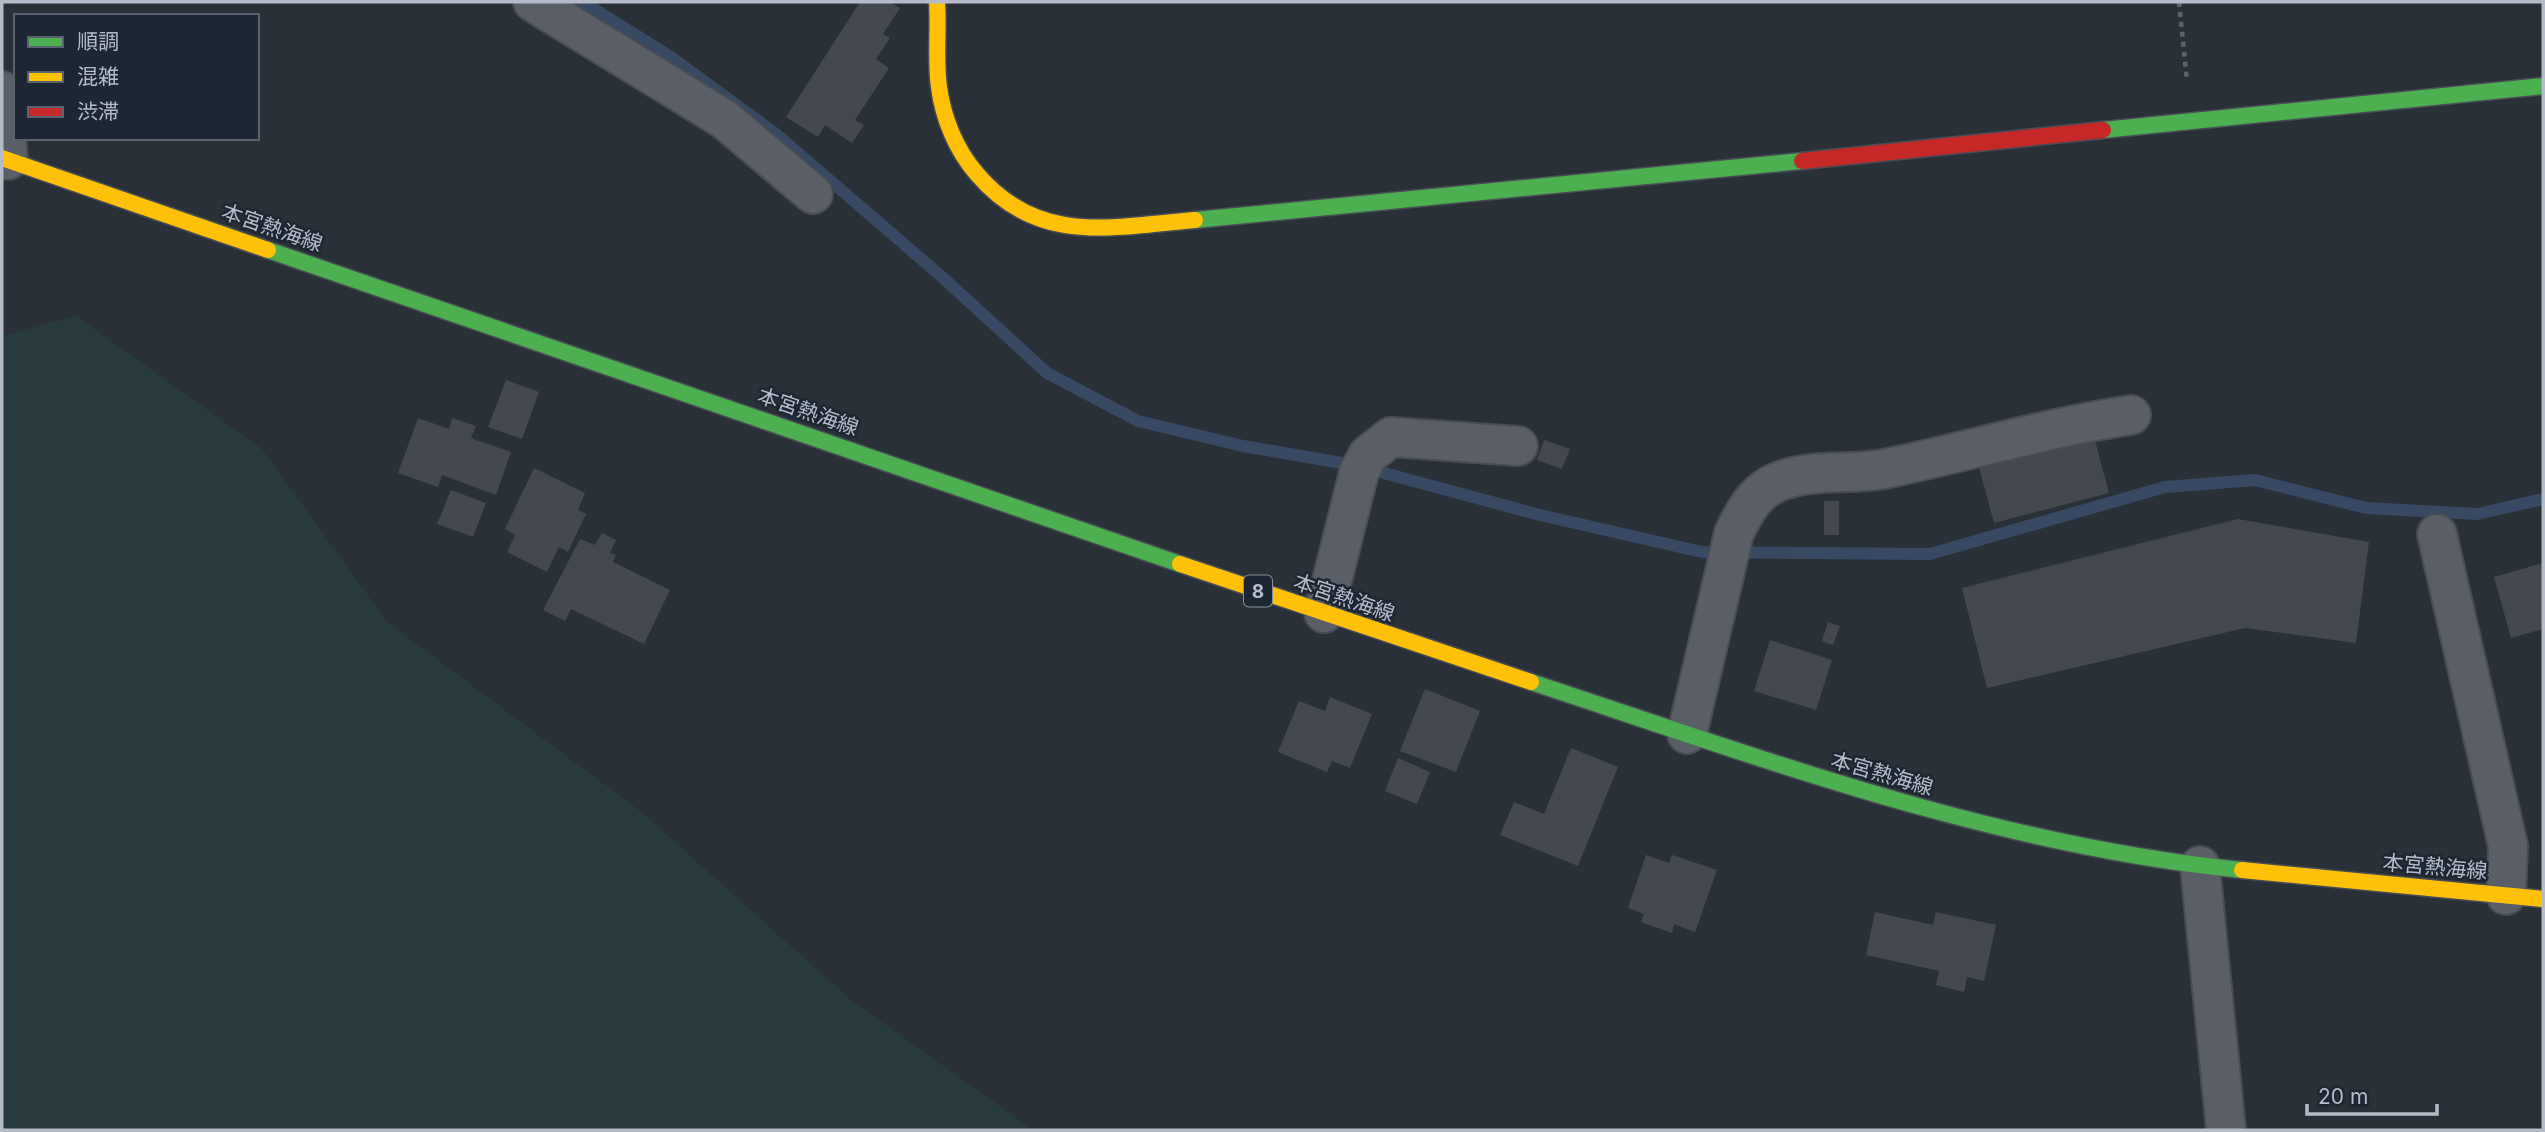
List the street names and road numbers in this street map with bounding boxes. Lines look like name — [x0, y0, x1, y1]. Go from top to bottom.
street label: 本宮熱海線 — [218, 199, 326, 256]
street label: 本宮熱海線 — [754, 383, 862, 440]
street label: 本宮熱海線 — [1290, 569, 1398, 626]
road number: 8 — [1244, 576, 1272, 606]
street label: 本宮熱海線 — [1828, 747, 1936, 800]
street label: 本宮熱海線 — [2382, 849, 2488, 884]

